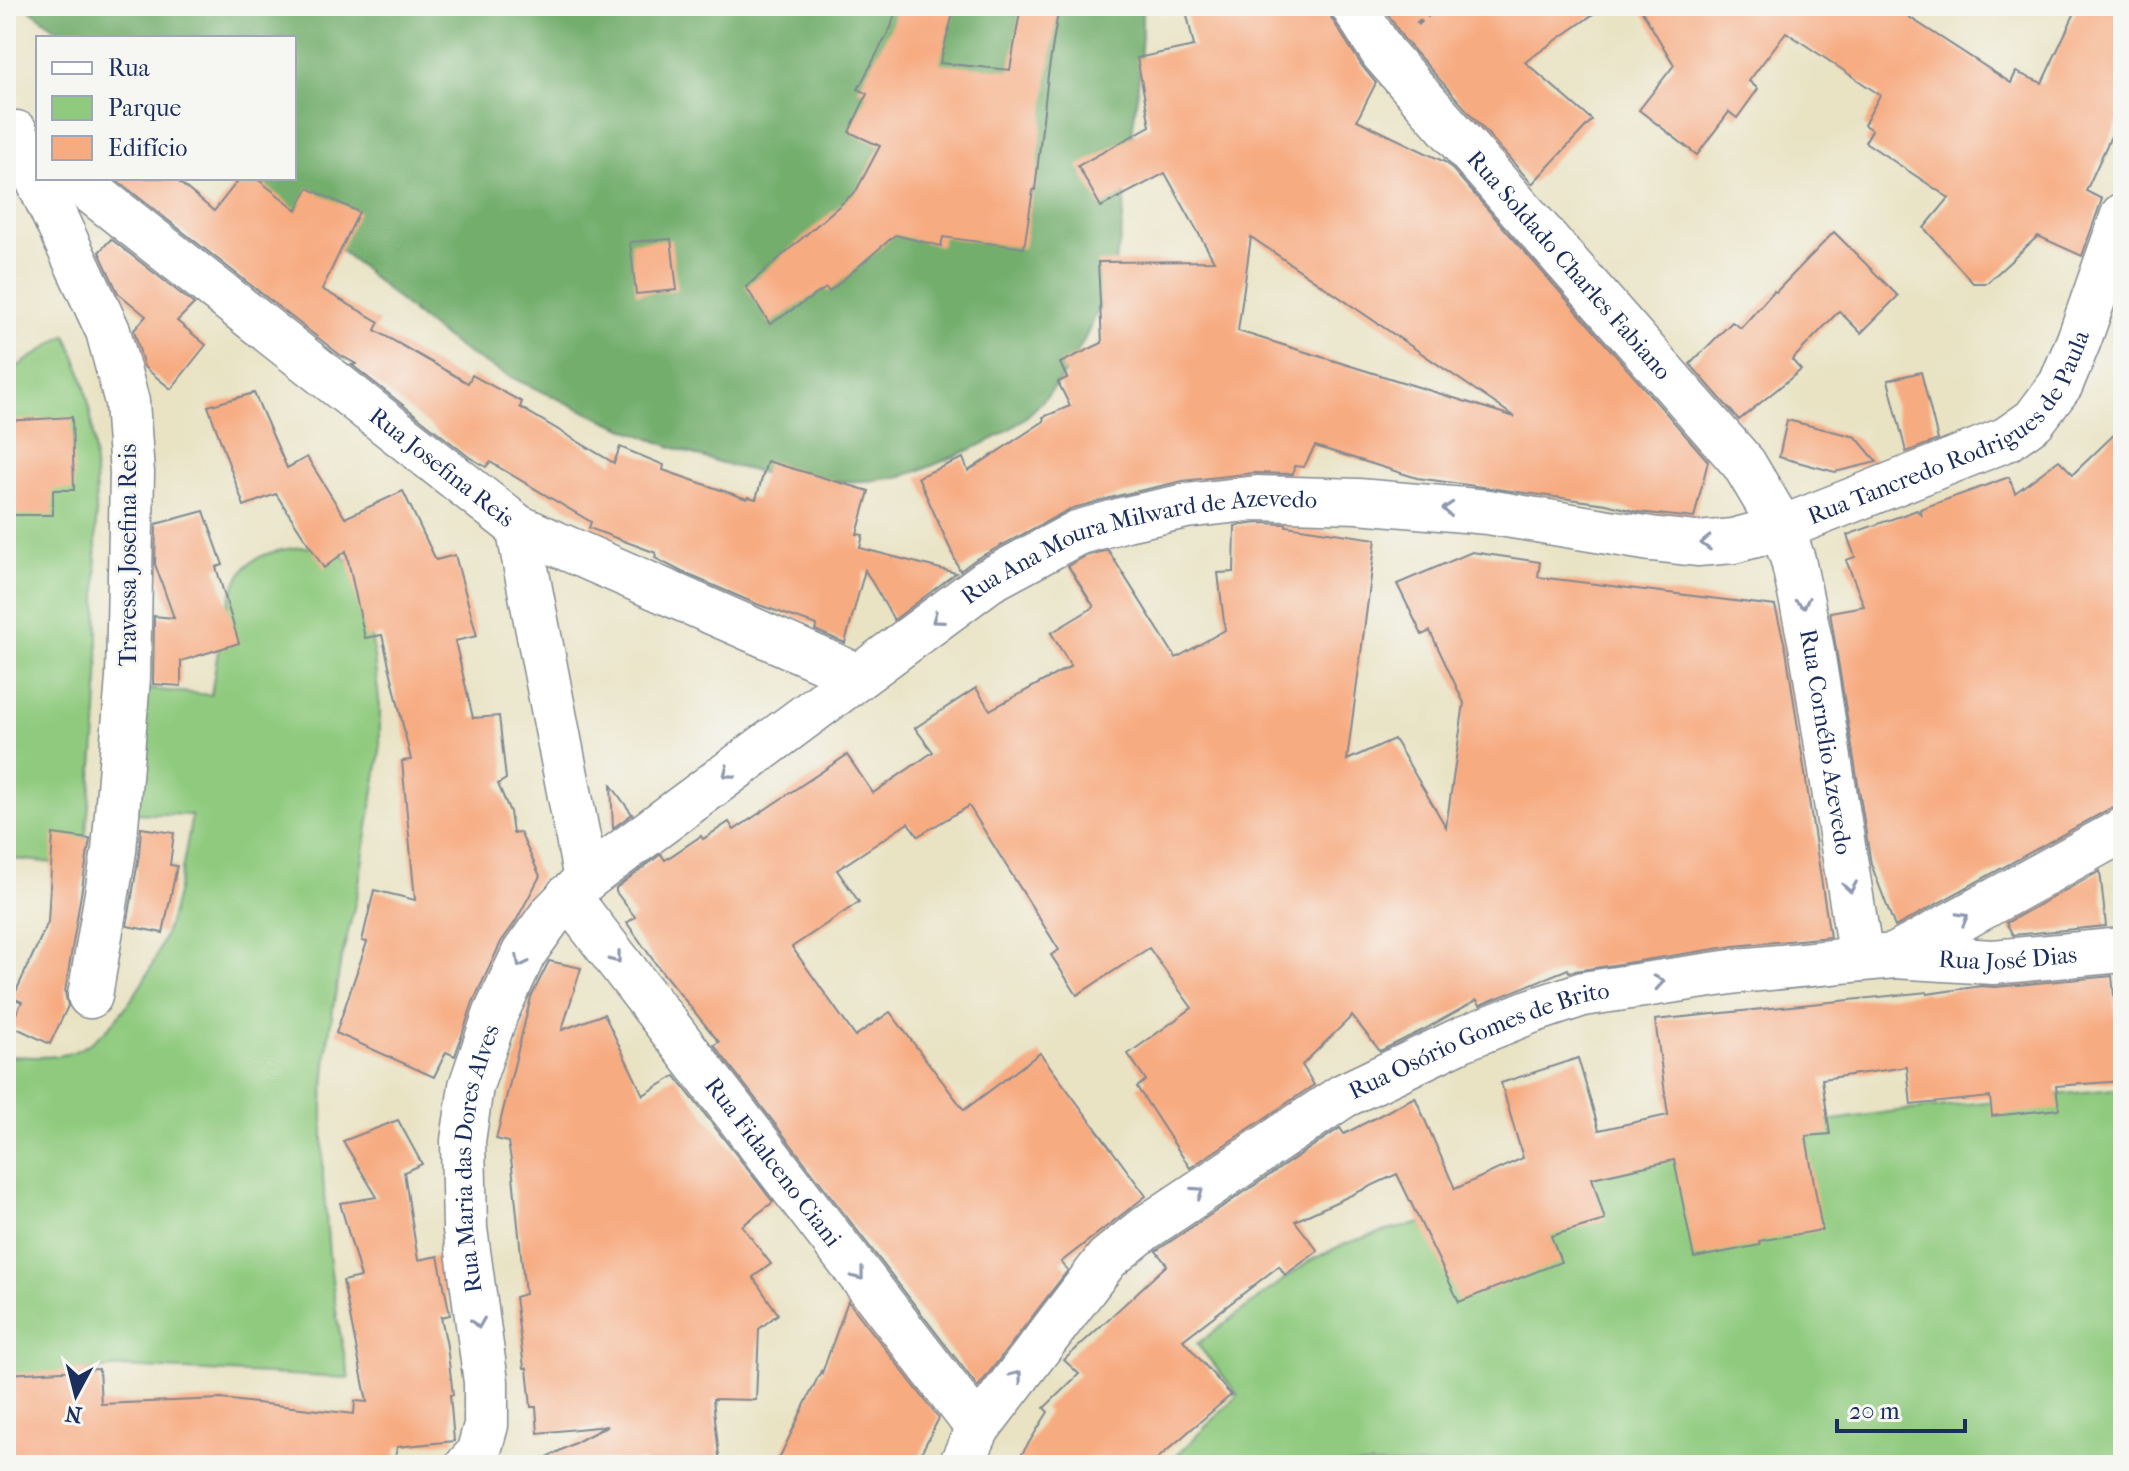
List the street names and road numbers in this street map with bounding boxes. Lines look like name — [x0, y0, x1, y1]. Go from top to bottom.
street label: Rua Soldado Charles Fabiano — [1461, 145, 1677, 385]
street label: Rua Tancredo Rodrigues de Paula — [1804, 326, 2096, 530]
street label: Rua Josefina Reis — [364, 402, 520, 533]
street label: Travessa Josefina Reis — [114, 444, 142, 666]
street label: Rua Ana Moura Milward de Azevedo — [955, 484, 1318, 610]
street label: Rua Cornélio Azevedo — [1794, 626, 1858, 857]
street label: Rua José Dias — [1938, 940, 2078, 976]
street label: Rua Osório Gomes de Brito — [1344, 976, 1611, 1105]
street label: Rua Maria das Dores Alves — [449, 1021, 505, 1295]
street label: Rua Fidalceno Ciani — [699, 1072, 847, 1252]

